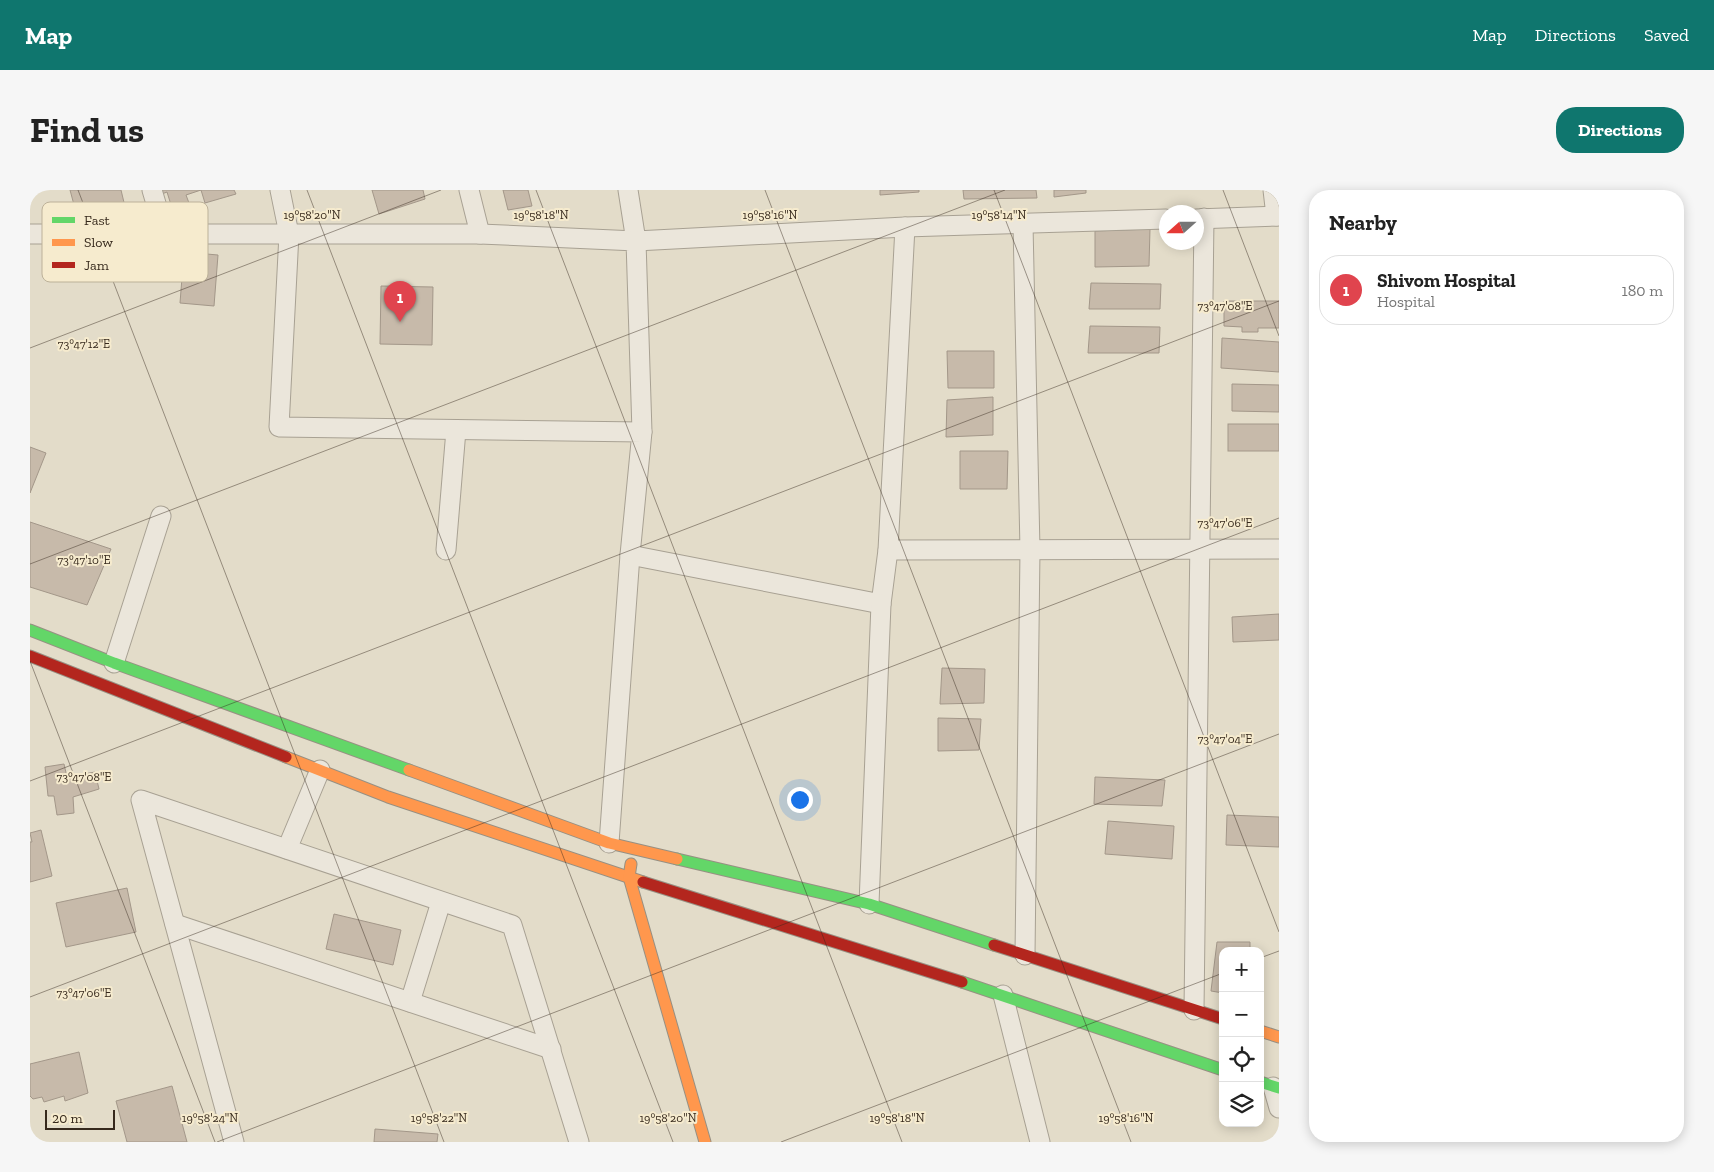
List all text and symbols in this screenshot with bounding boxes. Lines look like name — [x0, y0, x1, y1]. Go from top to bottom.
text: Map — [25, 21, 72, 50]
text: Map — [1472, 24, 1507, 46]
text: Directions — [1535, 24, 1616, 46]
text: Saved — [1644, 24, 1689, 46]
button: Directions — [1556, 107, 1684, 153]
text: Find us — [30, 109, 144, 151]
legend — [42, 202, 208, 282]
north arrow — [1159, 205, 1204, 250]
text: 19°58'20"N — [283, 208, 341, 222]
text: 19°58'18"N — [513, 208, 569, 222]
text: 19°58'16"N — [743, 208, 798, 222]
text: 19°58'14"N — [972, 208, 1027, 222]
text: Nearby — [1329, 210, 1397, 235]
text: Fast — [84, 212, 111, 229]
text: Slow — [84, 234, 113, 251]
text: Jam — [84, 257, 109, 274]
text: Shivom Hospital — [1377, 269, 1516, 292]
pin: 1 — [384, 281, 416, 322]
text: 1 — [1343, 281, 1349, 300]
text: 180 m — [1622, 281, 1663, 300]
text: Hospital — [1377, 292, 1435, 311]
text: 73°47'08"E — [1198, 299, 1252, 313]
text: 73°47'12"E — [58, 337, 110, 351]
text: 73°47'06"E — [1198, 516, 1252, 530]
text: 73°47'10"E — [57, 553, 111, 567]
text: 73°47'04"E — [1198, 732, 1252, 746]
text: 73°47'08"E — [57, 770, 111, 784]
your location — [787, 787, 813, 813]
map controls — [1219, 947, 1264, 1127]
button: + — [1219, 947, 1264, 992]
text: 73°47'06"E — [57, 986, 111, 1000]
button: − — [1219, 992, 1264, 1037]
button: locate — [1219, 1037, 1264, 1082]
button: layers — [1219, 1082, 1264, 1127]
scale bar — [45, 1107, 115, 1130]
text: 20 m — [52, 1110, 83, 1127]
text: 19°58'24"N — [182, 1111, 238, 1125]
text: 19°58'22"N — [411, 1111, 467, 1125]
text: 19°58'20"N — [639, 1111, 697, 1125]
text: 19°58'18"N — [869, 1111, 925, 1125]
text: 19°58'16"N — [1099, 1111, 1154, 1125]

